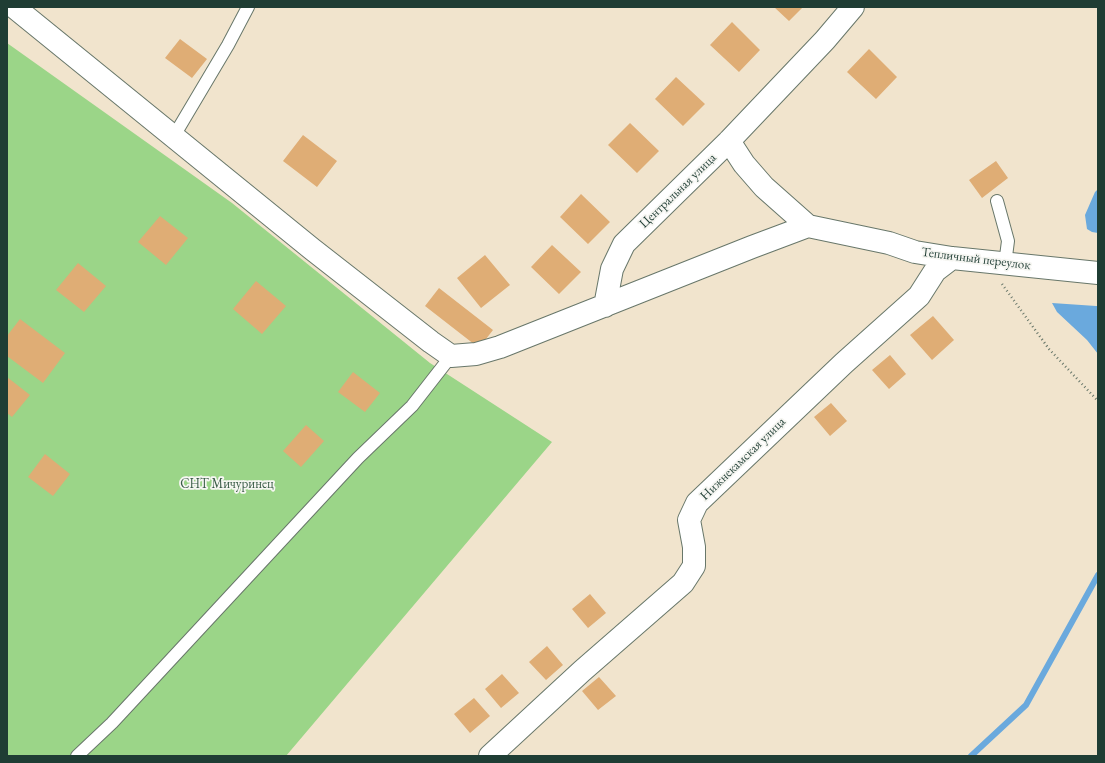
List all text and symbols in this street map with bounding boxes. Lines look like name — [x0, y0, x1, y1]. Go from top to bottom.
street label: Центральная улица — [636, 150, 720, 232]
street label: Тепличный переулок — [921, 245, 1031, 273]
street label: Нижнекамская улица — [697, 414, 789, 504]
park label: СНТ Мичуринец — [180, 476, 274, 492]

